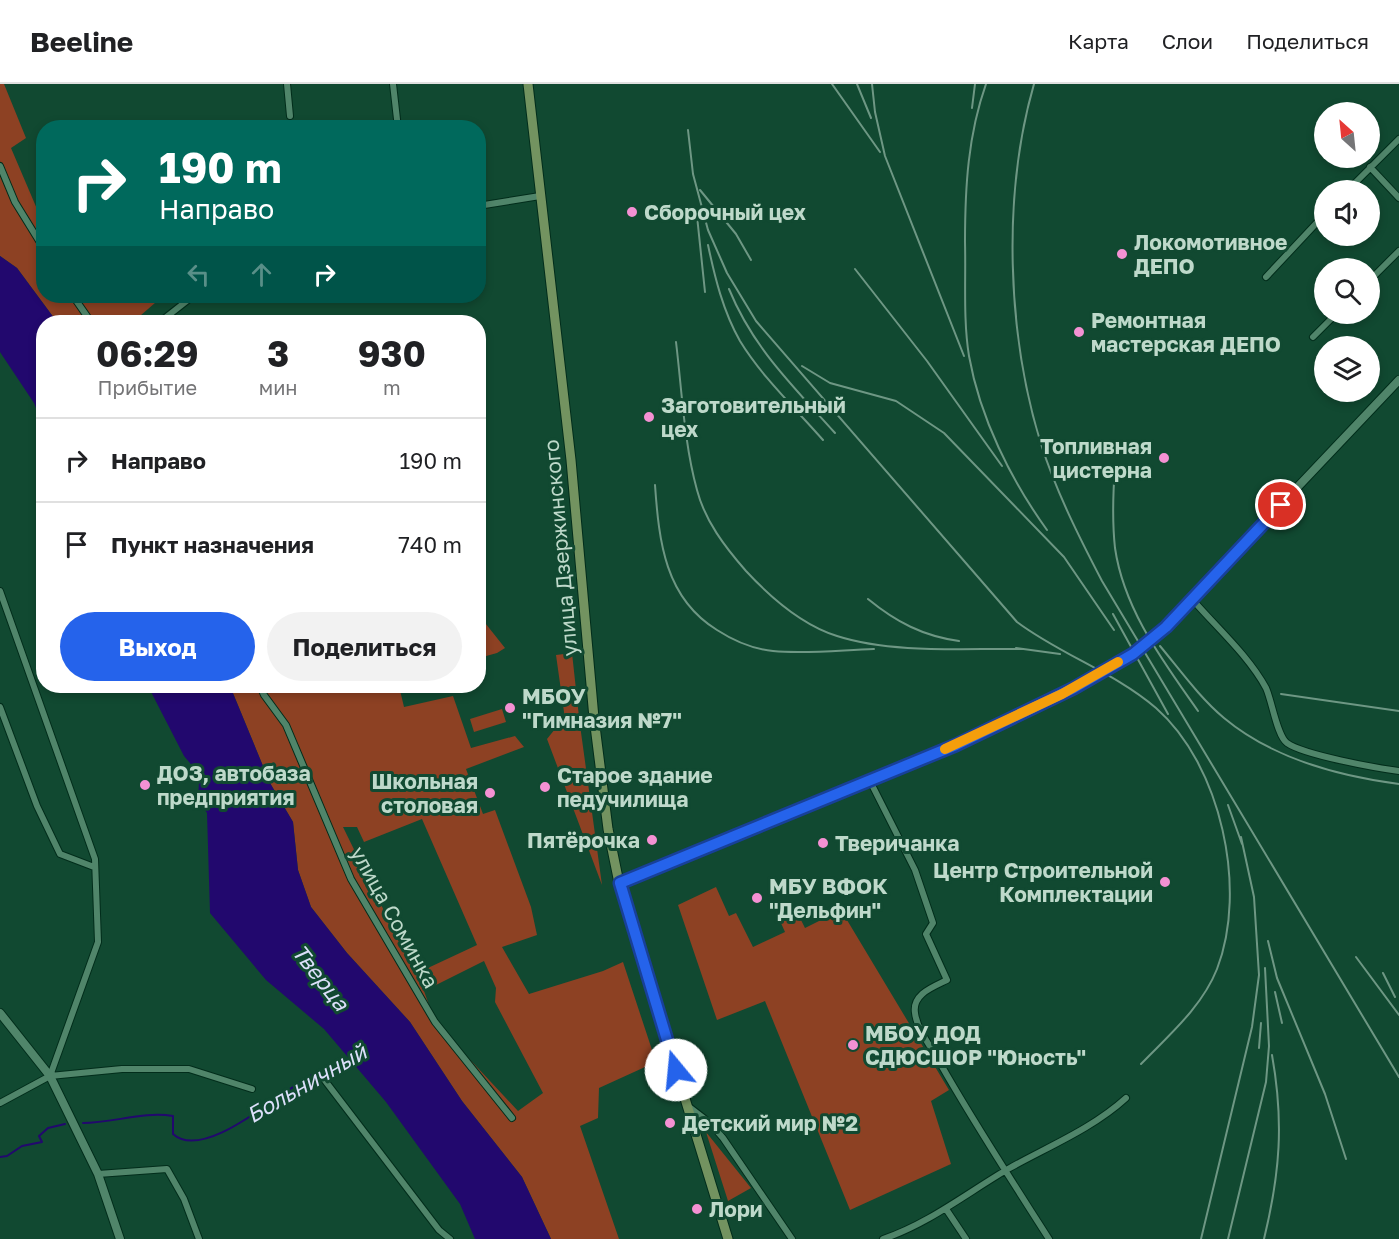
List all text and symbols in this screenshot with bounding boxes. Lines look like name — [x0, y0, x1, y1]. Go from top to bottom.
text: Beeline — [30, 25, 133, 58]
text: Карта — [1068, 28, 1129, 54]
text: Слои — [1162, 28, 1213, 54]
text: Поделиться — [1246, 28, 1369, 54]
north arrow — [1314, 102, 1380, 168]
map controls — [1314, 102, 1380, 402]
text: 190 m — [159, 142, 282, 192]
icon: right — [60, 144, 138, 222]
button: sound — [1314, 180, 1380, 246]
text: Направо — [159, 193, 274, 225]
place label: Сборочный цех — [644, 199, 806, 225]
marker: Сборочный цех — [625, 205, 639, 219]
place label: Локомотивное ДЕПО — [1134, 229, 1288, 279]
marker: Локомотивное ДЕПО — [1115, 247, 1129, 261]
icon: left — [182, 258, 215, 291]
icon: ahead — [245, 258, 278, 291]
icon: right — [308, 258, 341, 291]
button: search — [1314, 258, 1380, 324]
place label: Ремонтная мастерская ДЕПО — [1091, 307, 1281, 357]
marker: Ремонтная мастерская ДЕПО — [1072, 325, 1086, 339]
text: 06:29 — [96, 332, 199, 375]
text: 3 — [267, 332, 289, 375]
text: 930 — [358, 332, 426, 375]
button: layers — [1314, 336, 1380, 402]
text: Прибытие — [98, 375, 197, 399]
text: мин — [259, 375, 298, 399]
text: m — [383, 375, 401, 399]
place label: Заготовительный цех — [661, 392, 846, 442]
marker: Заготовительный цех — [642, 410, 656, 424]
place label: Топливная цистерна — [1040, 433, 1152, 483]
street label: улица Дзержинского — [538, 438, 582, 658]
icon: right — [60, 444, 93, 477]
text: Направо — [111, 447, 206, 474]
text: 190 m — [399, 447, 462, 474]
marker: Топливная цистерна — [1157, 451, 1171, 465]
pin — [1255, 479, 1306, 530]
icon: arrive — [1264, 488, 1297, 521]
icon: arrive — [60, 528, 93, 561]
text: Пункт назначения — [111, 531, 314, 558]
text: 740 m — [398, 531, 462, 558]
button: Выход — [60, 612, 255, 681]
button: Поделиться — [267, 612, 462, 681]
place label: МБОУ "Гимназия №7" — [522, 683, 682, 733]
marker: МБОУ "Гимназия №7" — [503, 701, 517, 715]
place label: ДОЗ, автобаза предприятия — [157, 760, 311, 810]
place label: Старое здание педучилища — [557, 762, 713, 812]
place label: Школьная столовая — [372, 768, 478, 818]
marker: ДОЗ, автобаза предприятия — [138, 778, 152, 792]
marker: Старое здание педучилища — [538, 780, 552, 794]
marker: Школьная столовая — [483, 786, 497, 800]
place label: Пятёрочка — [527, 827, 640, 853]
place label: Тверичанка — [835, 830, 959, 856]
marker: Пятёрочка — [645, 833, 659, 847]
marker: Тверичанка — [816, 836, 830, 850]
street label: улица Соминка — [345, 842, 445, 992]
place label: Центр Строительной Комплектации — [933, 857, 1153, 907]
place label: МБУ ВФОК "Дельфин" — [769, 873, 888, 923]
marker: Центр Строительной Комплектации — [1158, 875, 1172, 889]
marker: МБУ ВФОК "Дельфин" — [750, 891, 764, 905]
water label: Тверца — [287, 938, 356, 1017]
place label: МБОУ ДОД СДЮСШОР "Юность" — [865, 1020, 1086, 1070]
water label: Больничный — [241, 1037, 372, 1128]
position arrow — [644, 1038, 708, 1102]
marker: МБОУ ДОД СДЮСШОР "Юность" — [846, 1038, 860, 1052]
place label: Детский мир №2 — [682, 1110, 858, 1136]
marker: Детский мир №2 — [663, 1116, 677, 1130]
place label: Лори — [709, 1196, 763, 1222]
marker: Лори — [690, 1202, 704, 1216]

